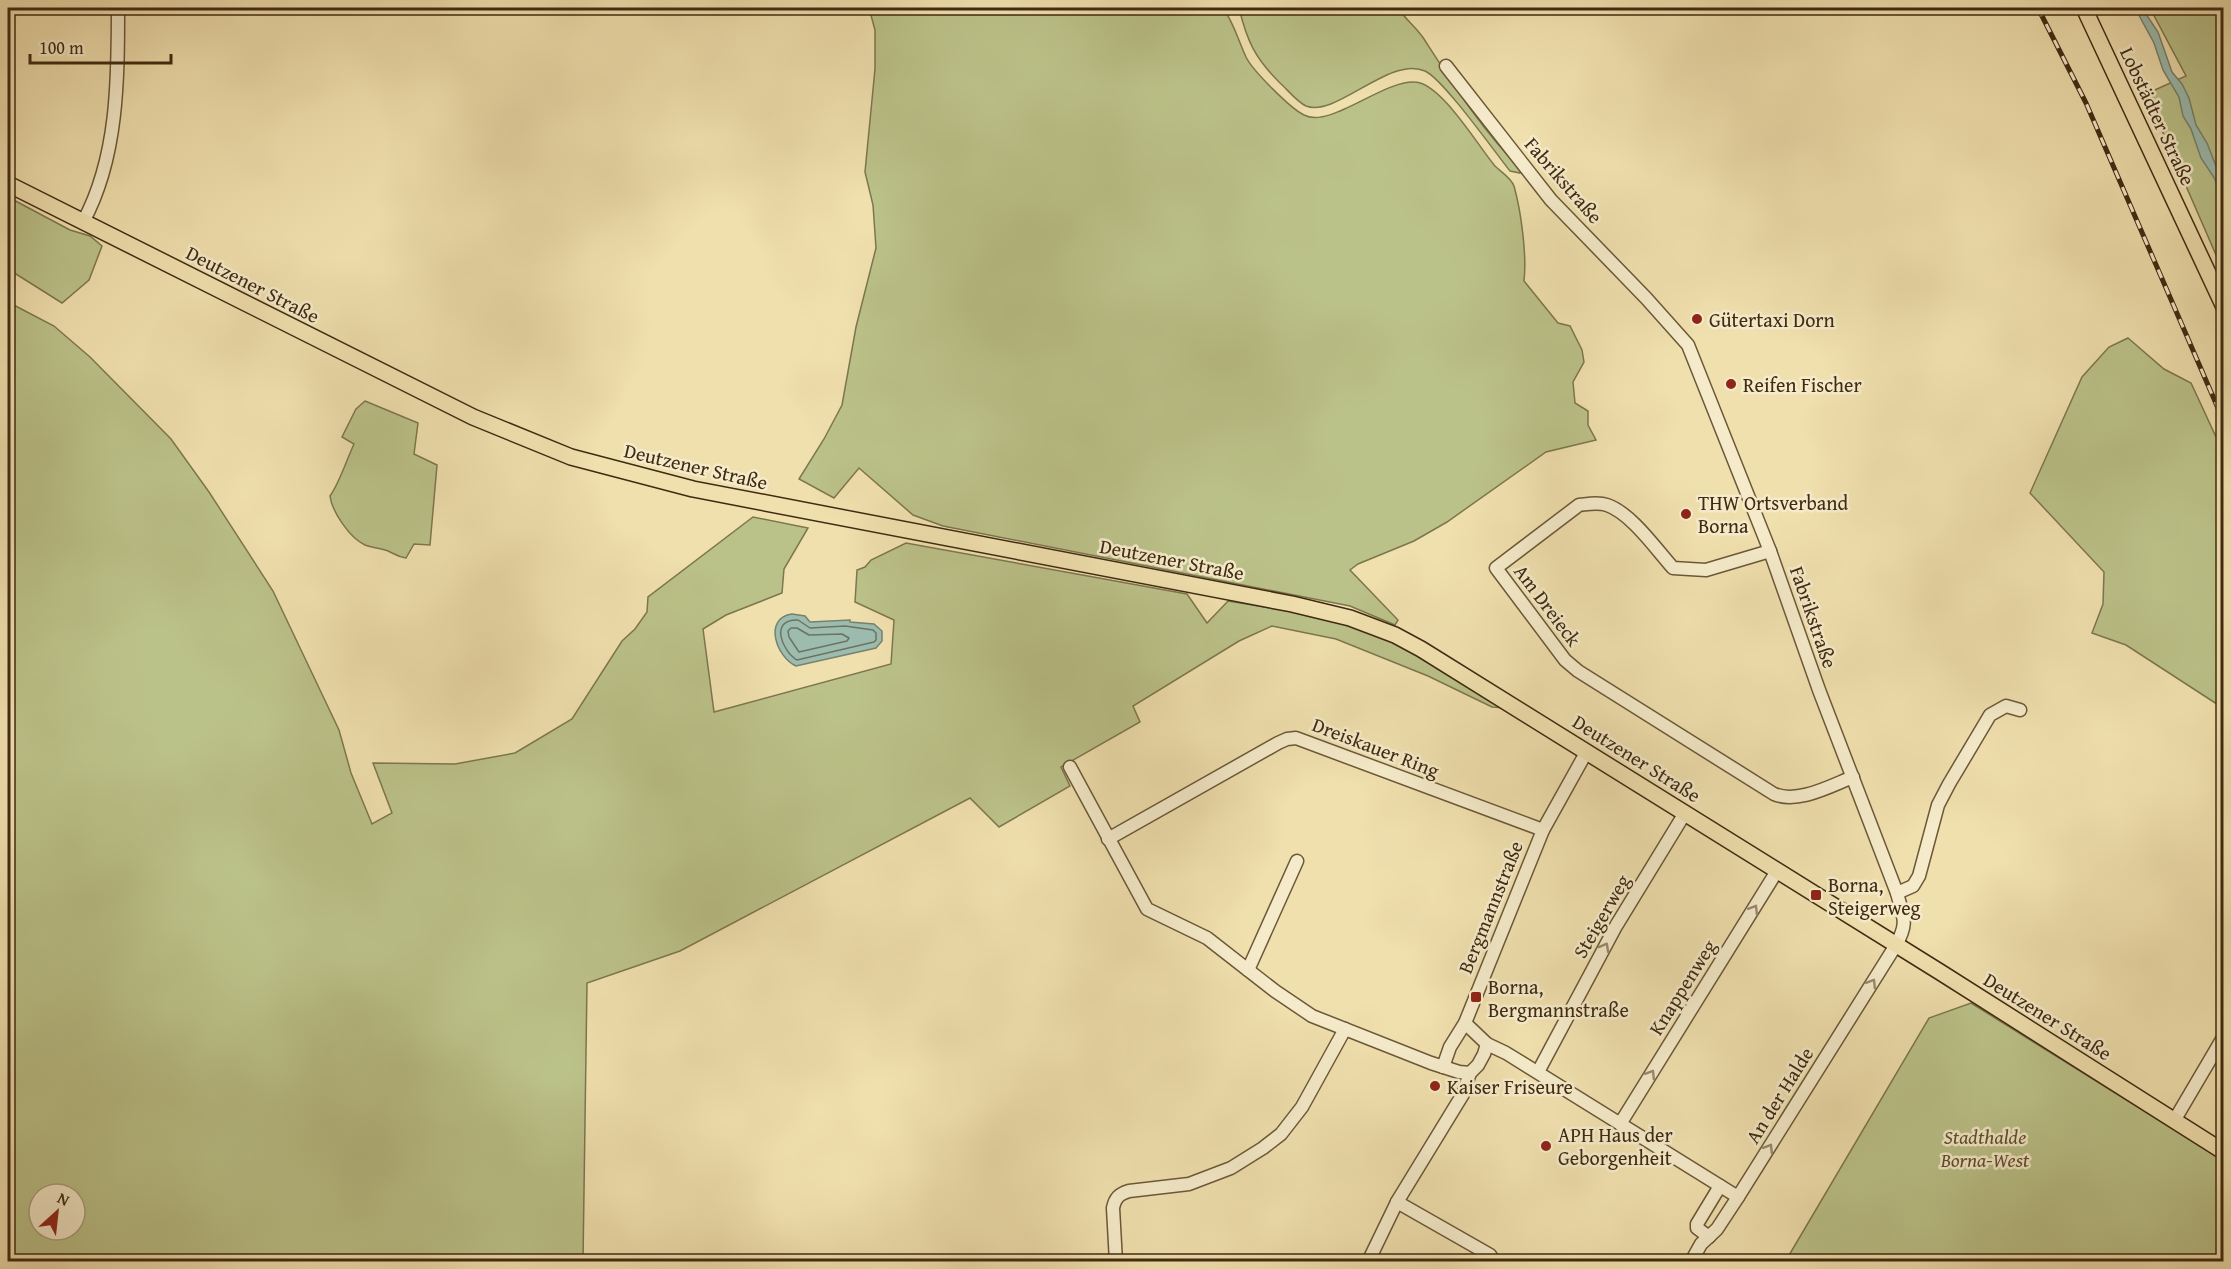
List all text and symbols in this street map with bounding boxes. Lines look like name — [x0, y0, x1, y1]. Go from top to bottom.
scale bar — [30, 27, 171, 65]
text: 100 m — [39, 34, 84, 61]
street label: Lobstädter Straße — [2113, 42, 2203, 190]
street label: Fabrikstraße — [1518, 130, 1610, 230]
street label: Deutzener Straße — [181, 238, 325, 330]
place label: Gütertaxi Dorn — [1709, 305, 1835, 334]
marker: Gütertaxi Dorn — [1690, 312, 1704, 326]
place label: Reifen Fischer — [1743, 370, 1862, 399]
marker: Reifen Fischer — [1724, 377, 1738, 391]
street label: Deutzener Straße — [621, 435, 771, 497]
place label: THW Ortsverband Borna — [1698, 488, 1848, 540]
marker: THW Ortsverband Borna — [1679, 507, 1693, 521]
street label: Deutzener Straße — [1097, 531, 1247, 587]
street label: Am Dreieck — [1508, 558, 1589, 653]
street label: Fabrikstraße — [1783, 562, 1845, 672]
street label: Deutzener Straße — [1567, 707, 1707, 809]
street label: Dreiskauer Ring — [1308, 709, 1444, 785]
street label: Bergmannstraße — [1450, 836, 1530, 978]
street label: Steigerweg — [1565, 869, 1637, 963]
place label: Borna, Steigerweg — [1828, 870, 1921, 922]
marker: Borna, Steigerweg — [1809, 888, 1823, 902]
one-way arrow — [1747, 904, 1758, 915]
street label: Knappenweg — [1641, 934, 1723, 1040]
one-way arrow — [1598, 942, 1609, 953]
street label: Deutzener Straße — [1978, 965, 2118, 1067]
place label: Borna, Bergmannstraße — [1488, 972, 1629, 1024]
one-way arrow — [1865, 978, 1876, 989]
marker: Borna, Bergmannstraße — [1469, 990, 1483, 1004]
street label: An der Halde — [1738, 1041, 1820, 1149]
one-way arrow — [1643, 1070, 1655, 1080]
place label: Kaiser Friseure — [1447, 1072, 1573, 1101]
marker: Kaiser Friseure — [1428, 1079, 1442, 1093]
place label: APH Haus der Geborgenheit — [1558, 1120, 1673, 1172]
park label: Stadthalde Borna-West — [1940, 1122, 2030, 1174]
marker: APH Haus der Geborgenheit — [1539, 1139, 1553, 1153]
one-way arrow — [1761, 1144, 1773, 1154]
north arrow — [27, 1182, 87, 1242]
text: N — [54, 1186, 74, 1212]

